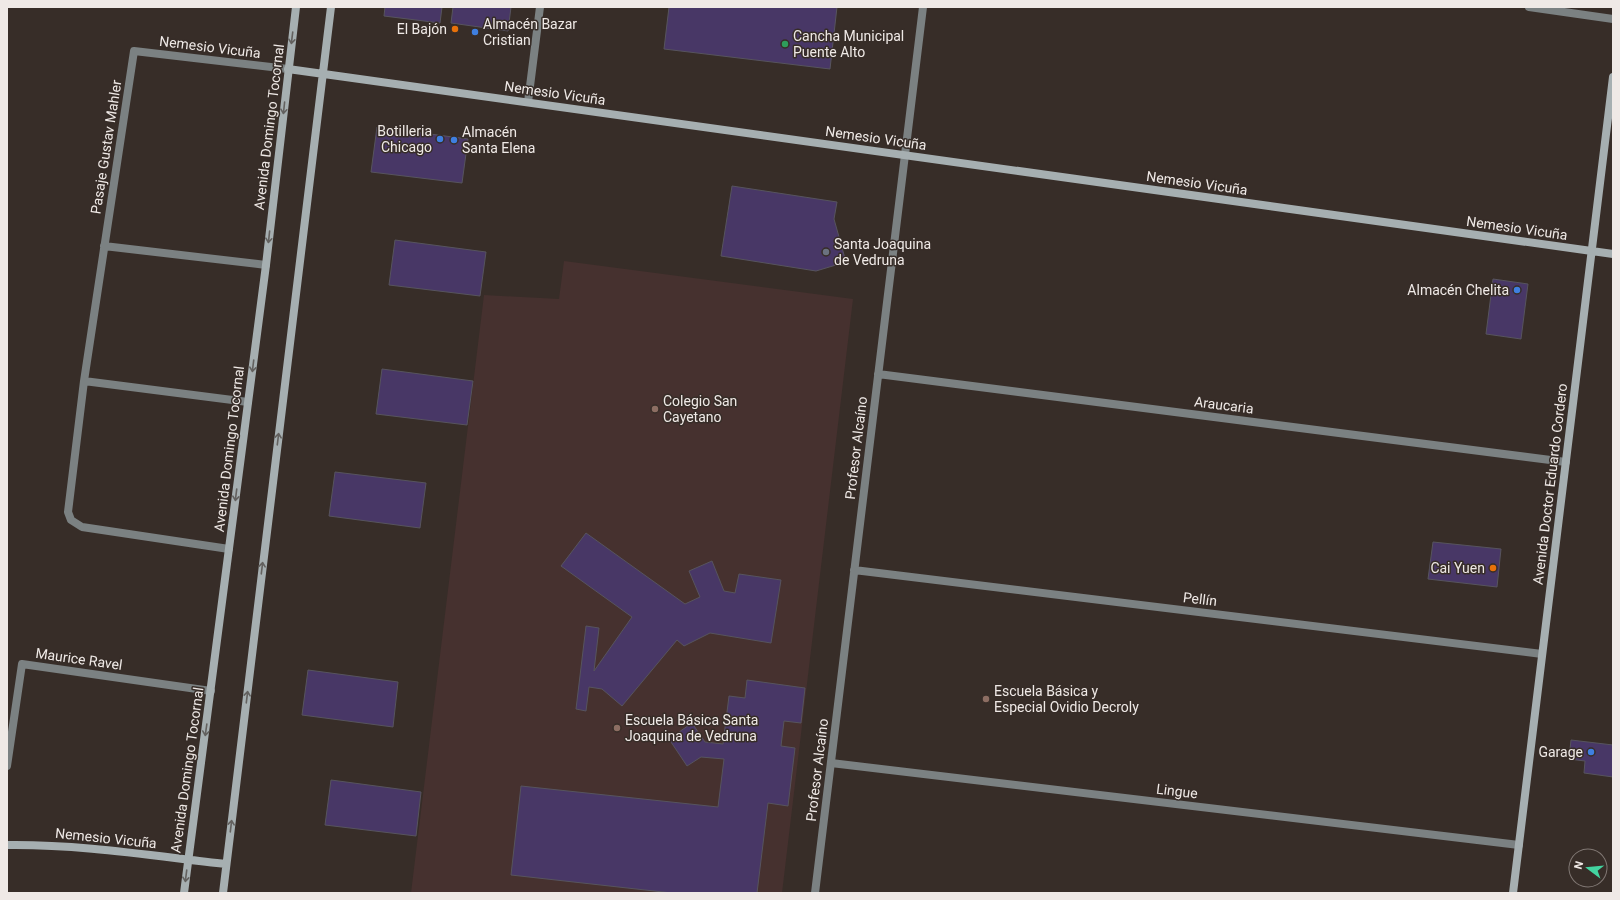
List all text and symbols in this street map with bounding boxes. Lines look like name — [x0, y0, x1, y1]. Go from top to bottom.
place label: Almacén Bazar Cristian — [483, 16, 577, 48]
place label: El Bajón — [397, 21, 447, 37]
marker: El Bajón — [450, 24, 460, 34]
marker: Almacén Bazar Cristian — [470, 27, 480, 37]
place label: Cancha Municipal Puente Alto — [793, 28, 904, 60]
one-way arrow — [288, 31, 296, 44]
street label: Nemesio Vicuña — [158, 33, 262, 61]
marker: Cancha Municipal Puente Alto — [780, 39, 790, 49]
street label: Avenida Domingo Tocornal — [251, 43, 287, 211]
street label: Nemesio Vicuña — [503, 78, 607, 108]
street label: Pasaje Gustav Mahler — [88, 79, 125, 215]
one-way arrow — [280, 101, 287, 114]
place label: Botilleria Chicago — [377, 123, 432, 155]
street label: Nemesio Vicuña — [824, 123, 928, 153]
place label: Almacén Santa Elena — [462, 124, 535, 156]
marker: Botilleria Chicago — [435, 134, 445, 144]
marker: Almacén Santa Elena — [449, 135, 459, 145]
street label: Nemesio Vicuña — [1145, 168, 1249, 198]
street label: Nemesio Vicuña — [1465, 213, 1569, 243]
one-way arrow — [265, 230, 273, 243]
place label: Santa Joaquina de Vedruna — [834, 236, 931, 268]
marker: Santa Joaquina de Vedruna — [821, 247, 831, 257]
place label: Almacén Chelita — [1407, 282, 1509, 298]
marker: Almacén Chelita — [1512, 285, 1522, 295]
one-way arrow — [249, 359, 257, 372]
street label: Avenida Domingo Tocornal — [211, 365, 247, 533]
street label: Avenida Doctor Eduardo Cordero — [1530, 382, 1570, 586]
place label: Colegio San Cayetano — [663, 393, 737, 425]
street label: Araucaria — [1193, 393, 1255, 417]
street label: Profesor Alcaíno — [842, 396, 870, 500]
marker: Colegio San Cayetano — [650, 404, 660, 414]
one-way arrow — [274, 433, 282, 446]
one-way arrow — [232, 488, 240, 501]
place label: Cai Yuen — [1430, 560, 1485, 576]
one-way arrow — [259, 562, 266, 575]
marker: Cai Yuen — [1488, 563, 1498, 573]
street label: Pellín — [1182, 589, 1218, 609]
street label: Maurice Ravel — [35, 645, 123, 673]
place label: Escuela Básica y Especial Ovidio Decroly — [994, 683, 1139, 715]
street label: Avenida Domingo Tocornal — [167, 686, 207, 854]
one-way arrow — [243, 691, 251, 704]
marker: Escuela Básica y Especial Ovidio Decroly — [981, 694, 991, 704]
place label: Escuela Básica Santa Joaquina de Vedruna — [625, 712, 758, 744]
street label: Profesor Alcaíno — [803, 718, 831, 822]
one-way arrow — [202, 723, 210, 736]
marker: Escuela Básica Santa Joaquina de Vedruna — [612, 723, 622, 733]
place label: Garage — [1538, 744, 1583, 760]
marker: Garage — [1586, 747, 1596, 757]
street label: Lingue — [1155, 781, 1199, 801]
one-way arrow — [227, 820, 235, 833]
street label: Nemesio Vicuña — [54, 825, 158, 851]
north arrow — [1568, 848, 1608, 888]
text: N — [1572, 860, 1586, 871]
one-way arrow — [182, 869, 190, 882]

